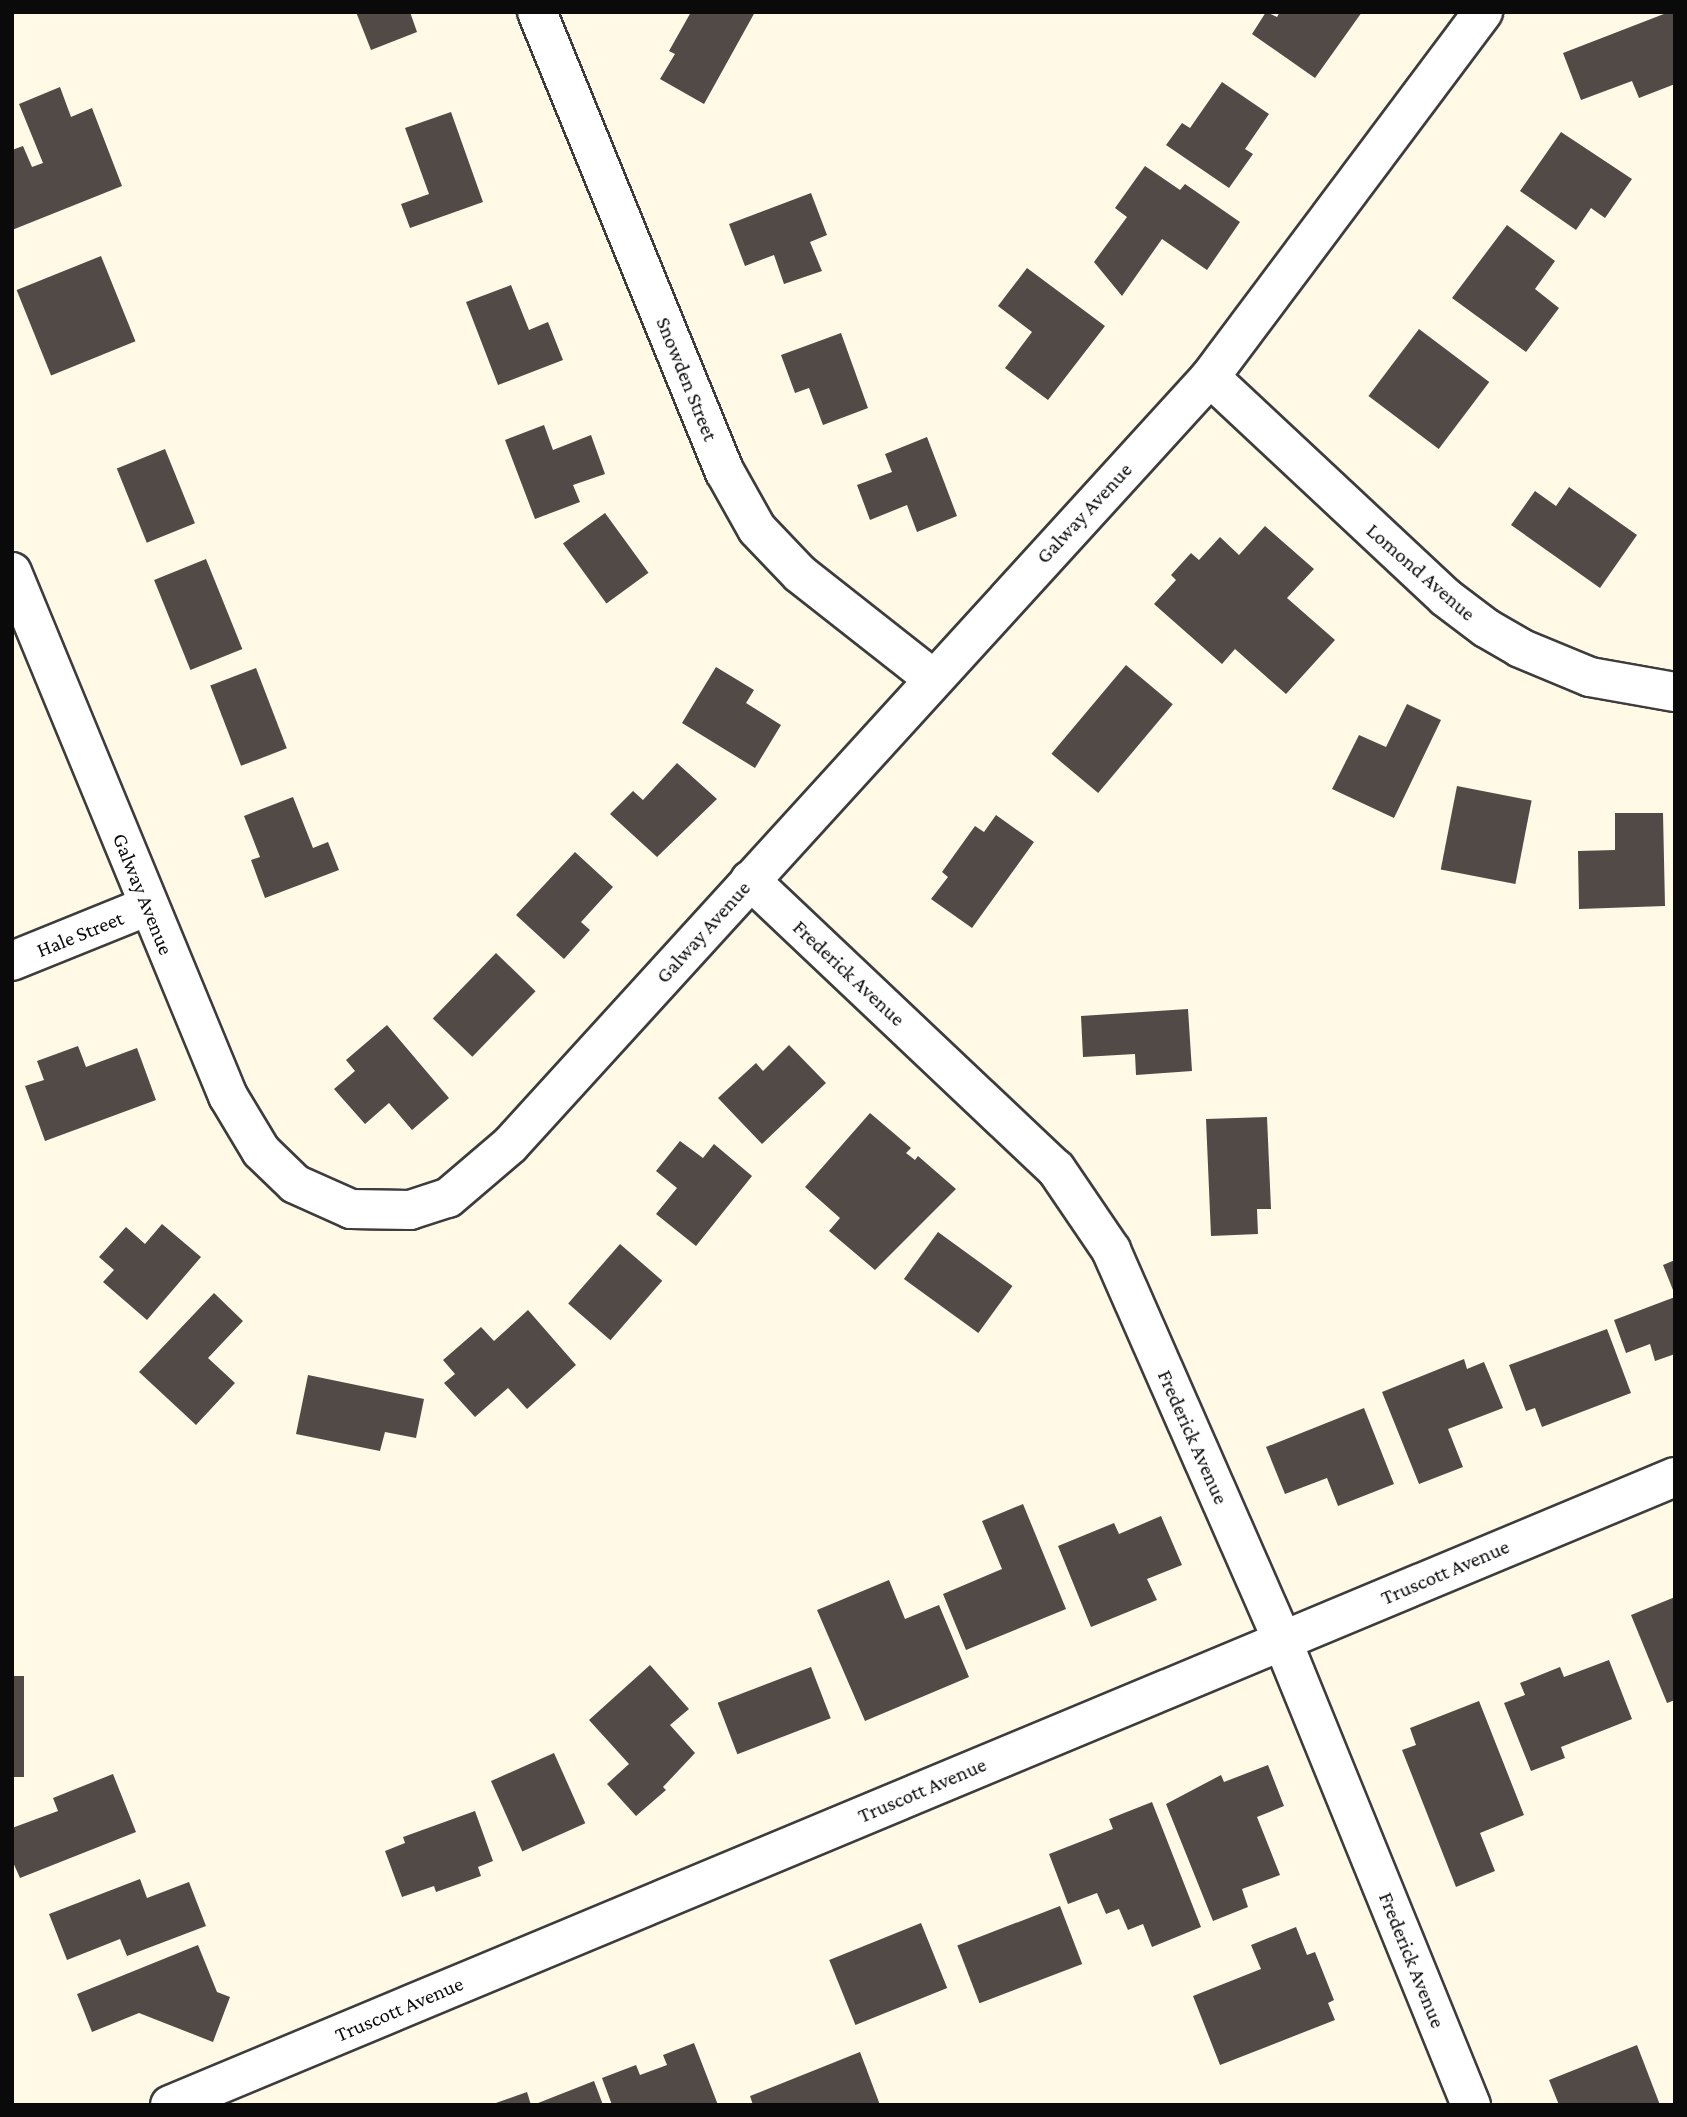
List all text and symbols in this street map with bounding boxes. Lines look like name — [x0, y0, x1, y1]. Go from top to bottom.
street label: Snowden Street — [651, 313, 723, 445]
street label: Galway Avenue — [1031, 457, 1137, 569]
street label: Lomond Avenue — [1361, 518, 1481, 626]
street label: Galway Avenue — [107, 830, 179, 958]
street label: Galway Avenue — [651, 876, 755, 988]
street label: Hale Street — [33, 905, 127, 963]
street label: Frederick Avenue — [788, 915, 910, 1031]
street label: Frederick Avenue — [1152, 1366, 1234, 1508]
street label: Truscott Avenue — [1377, 1534, 1513, 1610]
street label: Truscott Avenue — [854, 1752, 990, 1828]
street label: Frederick Avenue — [1373, 1888, 1451, 2032]
street label: Truscott Avenue — [331, 1971, 467, 2047]

